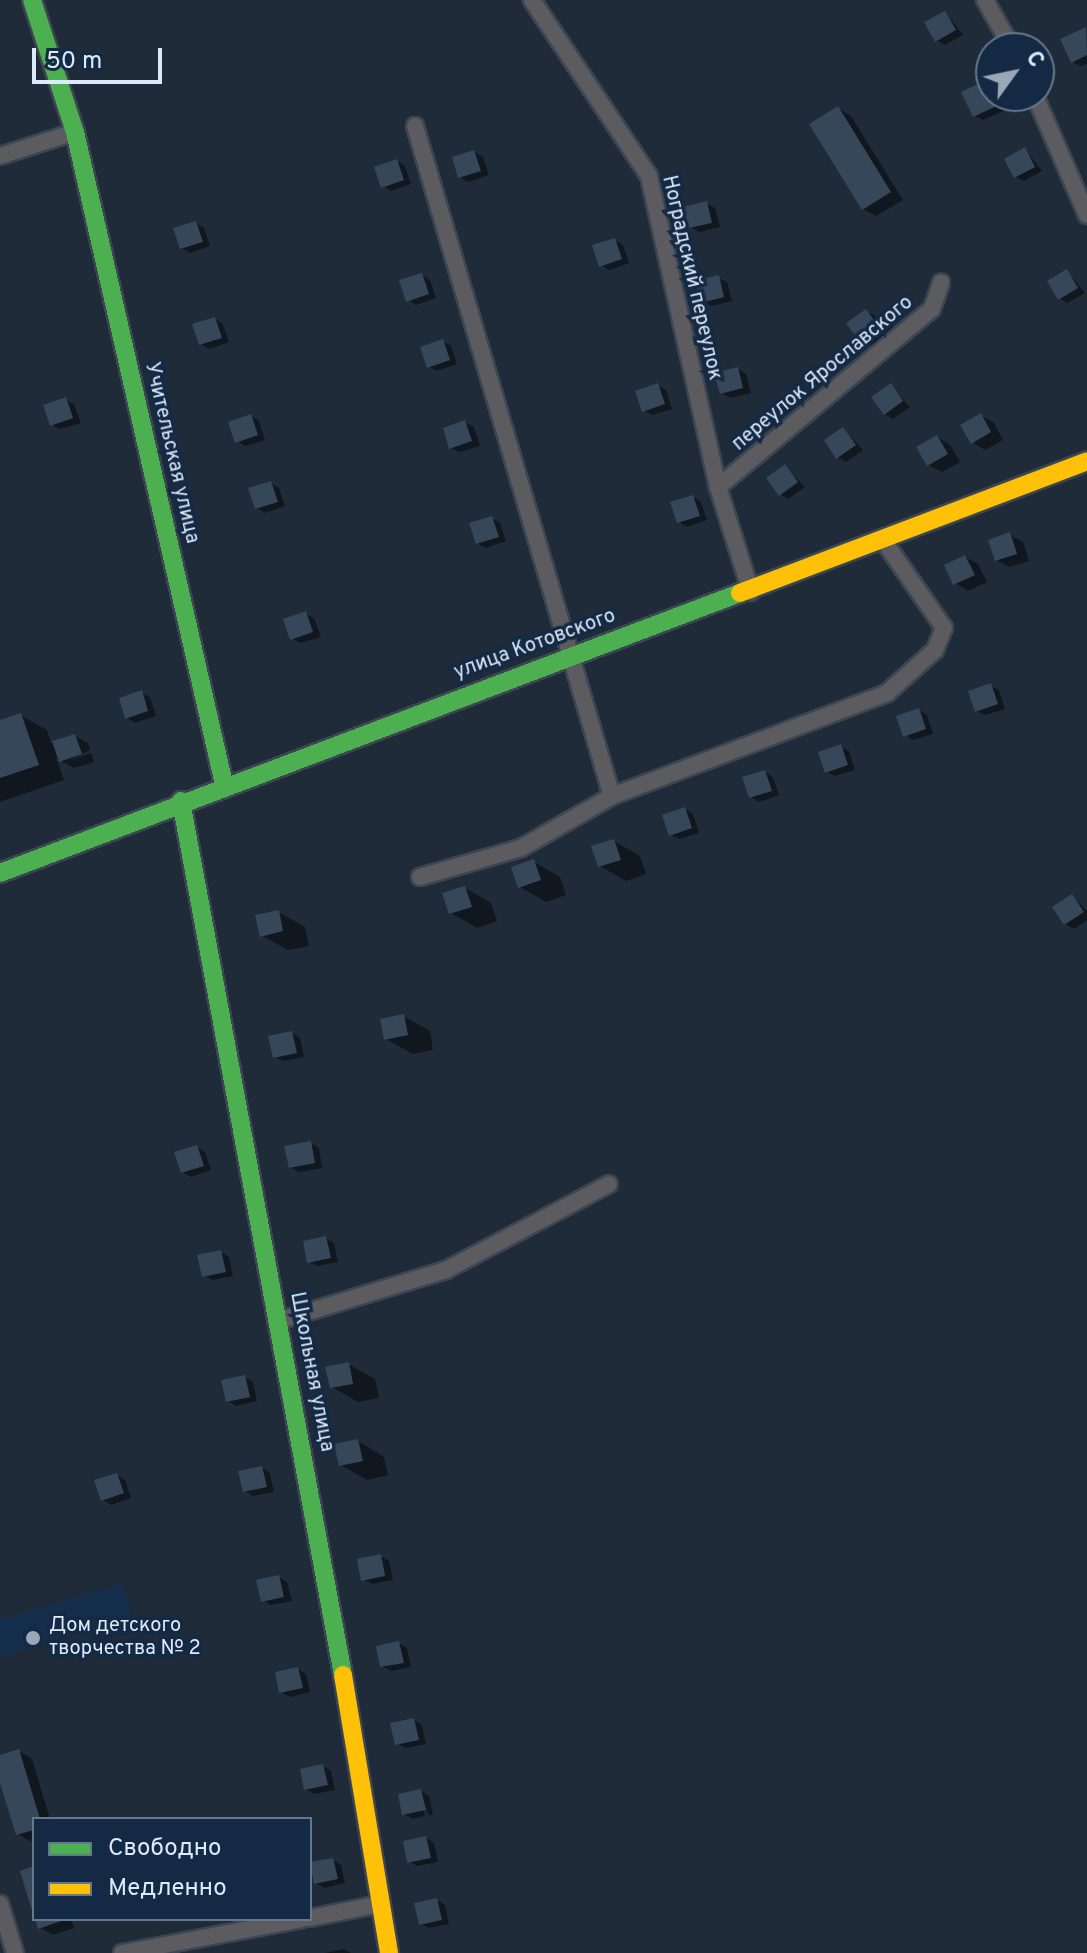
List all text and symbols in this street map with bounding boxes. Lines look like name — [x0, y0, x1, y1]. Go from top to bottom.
scale bar — [36, 32, 166, 82]
north arrow — [975, 32, 1055, 112]
text: С — [1019, 46, 1049, 73]
text: 50 m — [46, 47, 102, 77]
street label: Ноградский переулок — [656, 173, 726, 383]
street label: переулок Ярославского — [728, 291, 918, 457]
street label: Учительская улица — [138, 360, 204, 546]
street label: улица Котовского — [451, 605, 619, 685]
street label: Школьная улица — [284, 1290, 338, 1454]
place label: Дом детского творчества № 2 — [49, 1614, 201, 1661]
marker: Дом детского творчества № 2 — [24, 1629, 42, 1647]
legend — [32, 1817, 312, 1921]
text: Свободно — [108, 1834, 221, 1864]
text: Медленно — [108, 1874, 227, 1904]

